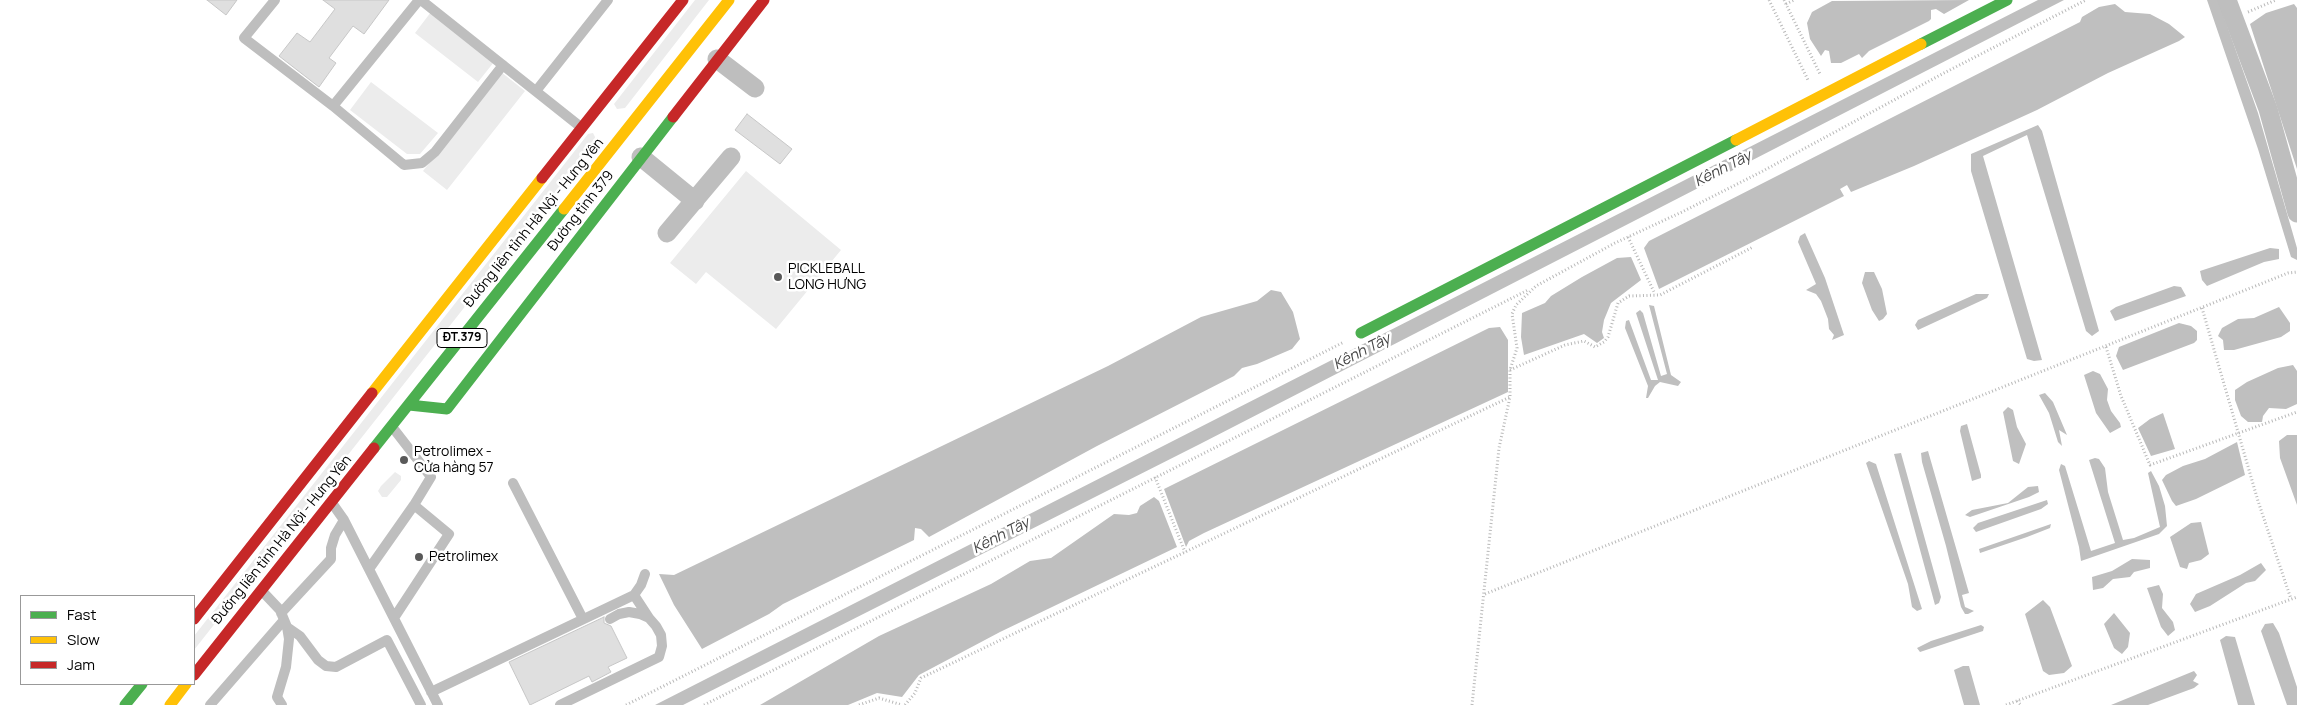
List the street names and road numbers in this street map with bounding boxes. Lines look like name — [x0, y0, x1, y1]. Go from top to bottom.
street label: Đường liên tỉnh Hà Nội - Hưng Yên — [461, 135, 607, 311]
street label: Đường tỉnh 379 — [544, 167, 618, 255]
road number: ĐT.379 — [437, 328, 487, 348]
street label: Đường liên tỉnh Hà Nội - Hưng Yên — [209, 452, 355, 628]

